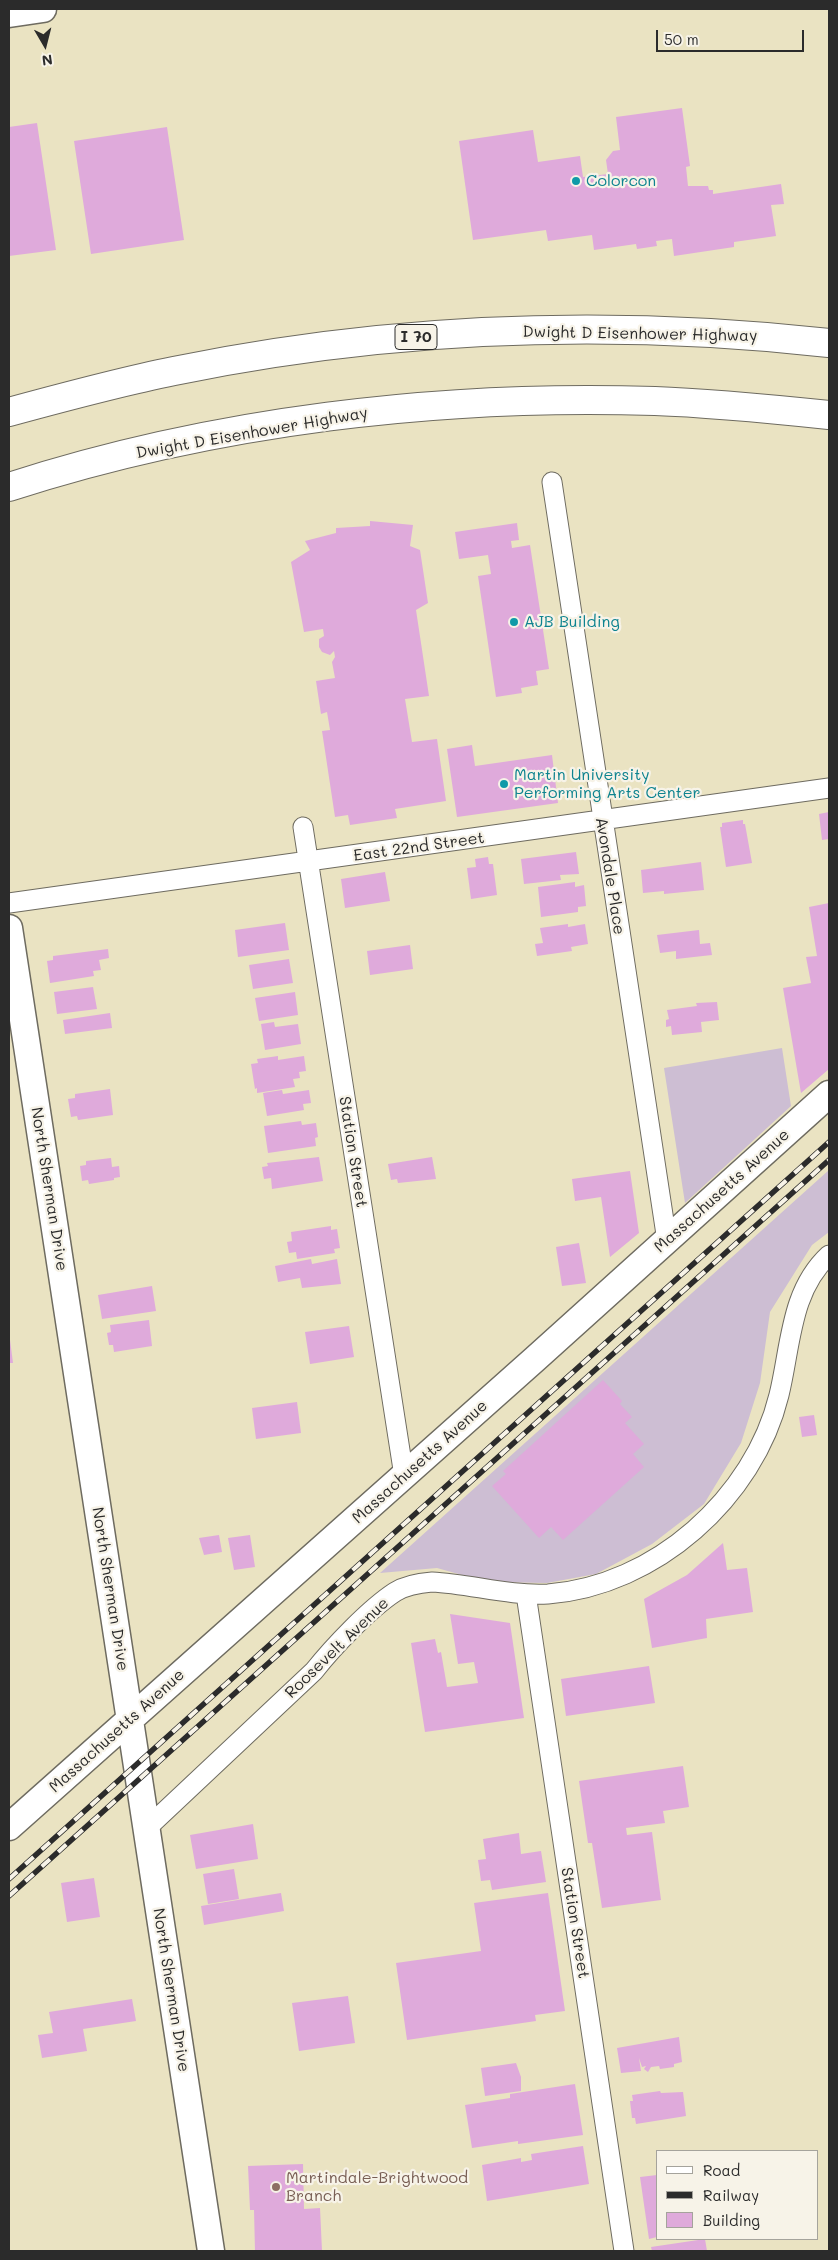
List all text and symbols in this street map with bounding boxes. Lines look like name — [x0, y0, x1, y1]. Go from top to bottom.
north arrow — [20, 20, 70, 70]
scale bar — [658, 20, 806, 52]
text: 50 m — [664, 29, 699, 49]
text: N — [41, 50, 54, 70]
place label: Colorcon — [586, 171, 656, 191]
marker: Colorcon — [570, 175, 582, 187]
street label: Dwight D Eisenhower Highway — [522, 322, 758, 346]
road number: I 70 — [395, 324, 437, 350]
street label: Dwight D Eisenhower Highway — [135, 403, 369, 463]
place label: AJB Building — [524, 612, 620, 632]
marker: AJB Building — [508, 616, 520, 628]
place label: Martin University Performing Arts Center — [514, 765, 701, 803]
marker: Martin University Performing Arts Center — [498, 778, 510, 790]
street label: Avondale Place — [591, 816, 629, 936]
street label: East 22nd Street — [352, 828, 486, 866]
street label: Station Street — [335, 1095, 371, 1209]
street label: North Sherman Drive — [27, 1106, 71, 1272]
street label: Massachusetts Avenue — [650, 1125, 794, 1257]
street label: Massachusetts Avenue — [348, 1396, 492, 1528]
street label: North Sherman Drive — [88, 1506, 132, 1672]
street label: Roosevelt Avenue — [281, 1594, 393, 1702]
street label: Massachusetts Avenue — [45, 1665, 189, 1797]
street label: Station Street — [557, 1866, 593, 1980]
street label: North Sherman Drive — [149, 1907, 193, 2073]
legend — [656, 2150, 818, 2240]
text: Road — [703, 2160, 740, 2180]
place label: Martindale-Brightwood Branch — [286, 2168, 468, 2206]
marker: Martindale-Brightwood Branch — [270, 2181, 282, 2193]
text: Railway — [703, 2185, 759, 2205]
text: Building — [703, 2210, 760, 2230]

